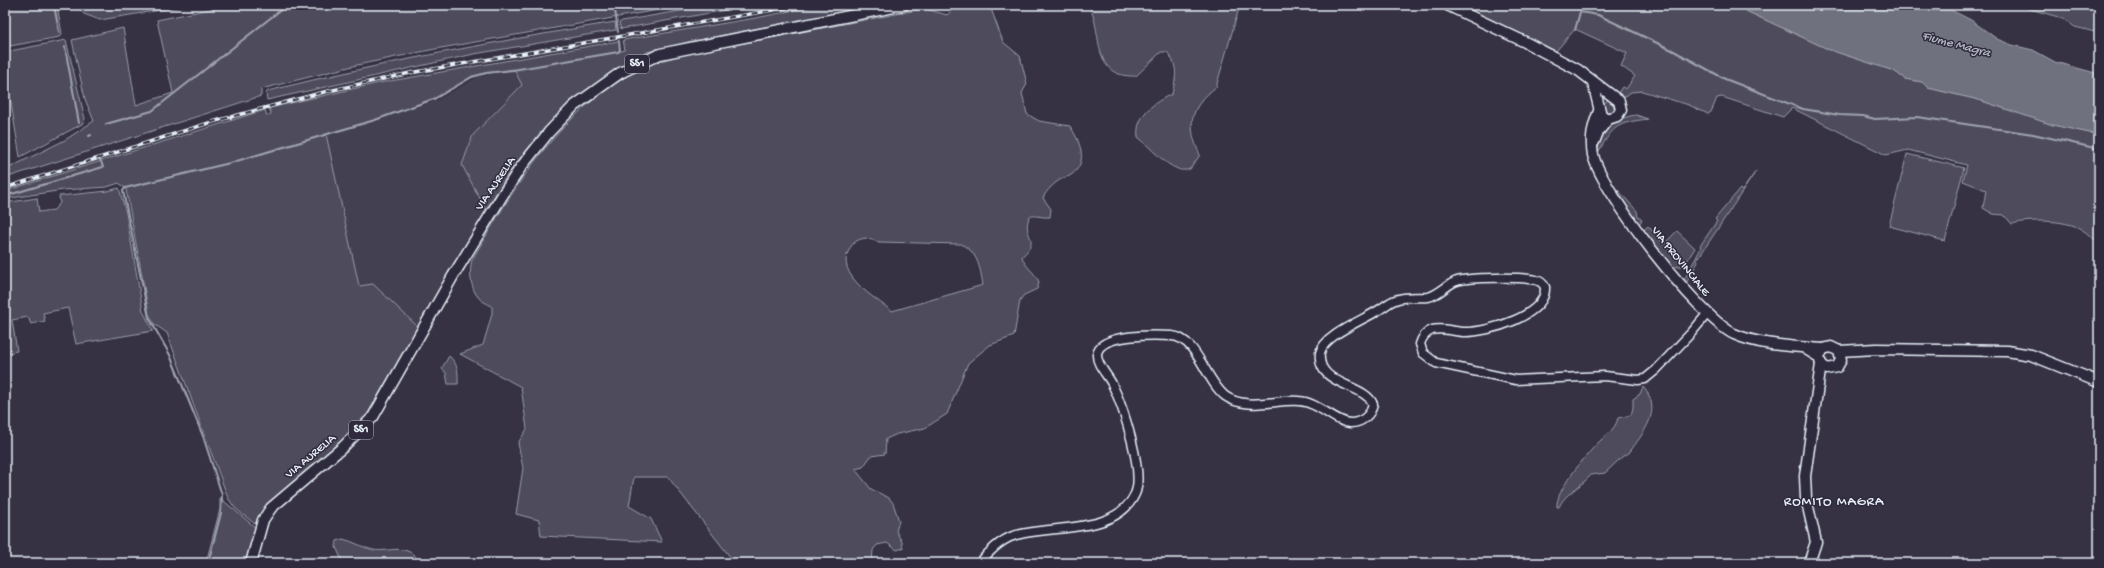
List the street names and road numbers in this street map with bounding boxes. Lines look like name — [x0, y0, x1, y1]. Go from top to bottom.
road number: SS1 — [625, 55, 649, 73]
street label: VIA AURELIA — [472, 154, 520, 214]
street label: VIA PROVINCIALE — [1647, 224, 1713, 300]
road number: SS1 — [349, 421, 373, 439]
street label: VIA AURELIA — [282, 431, 340, 483]

